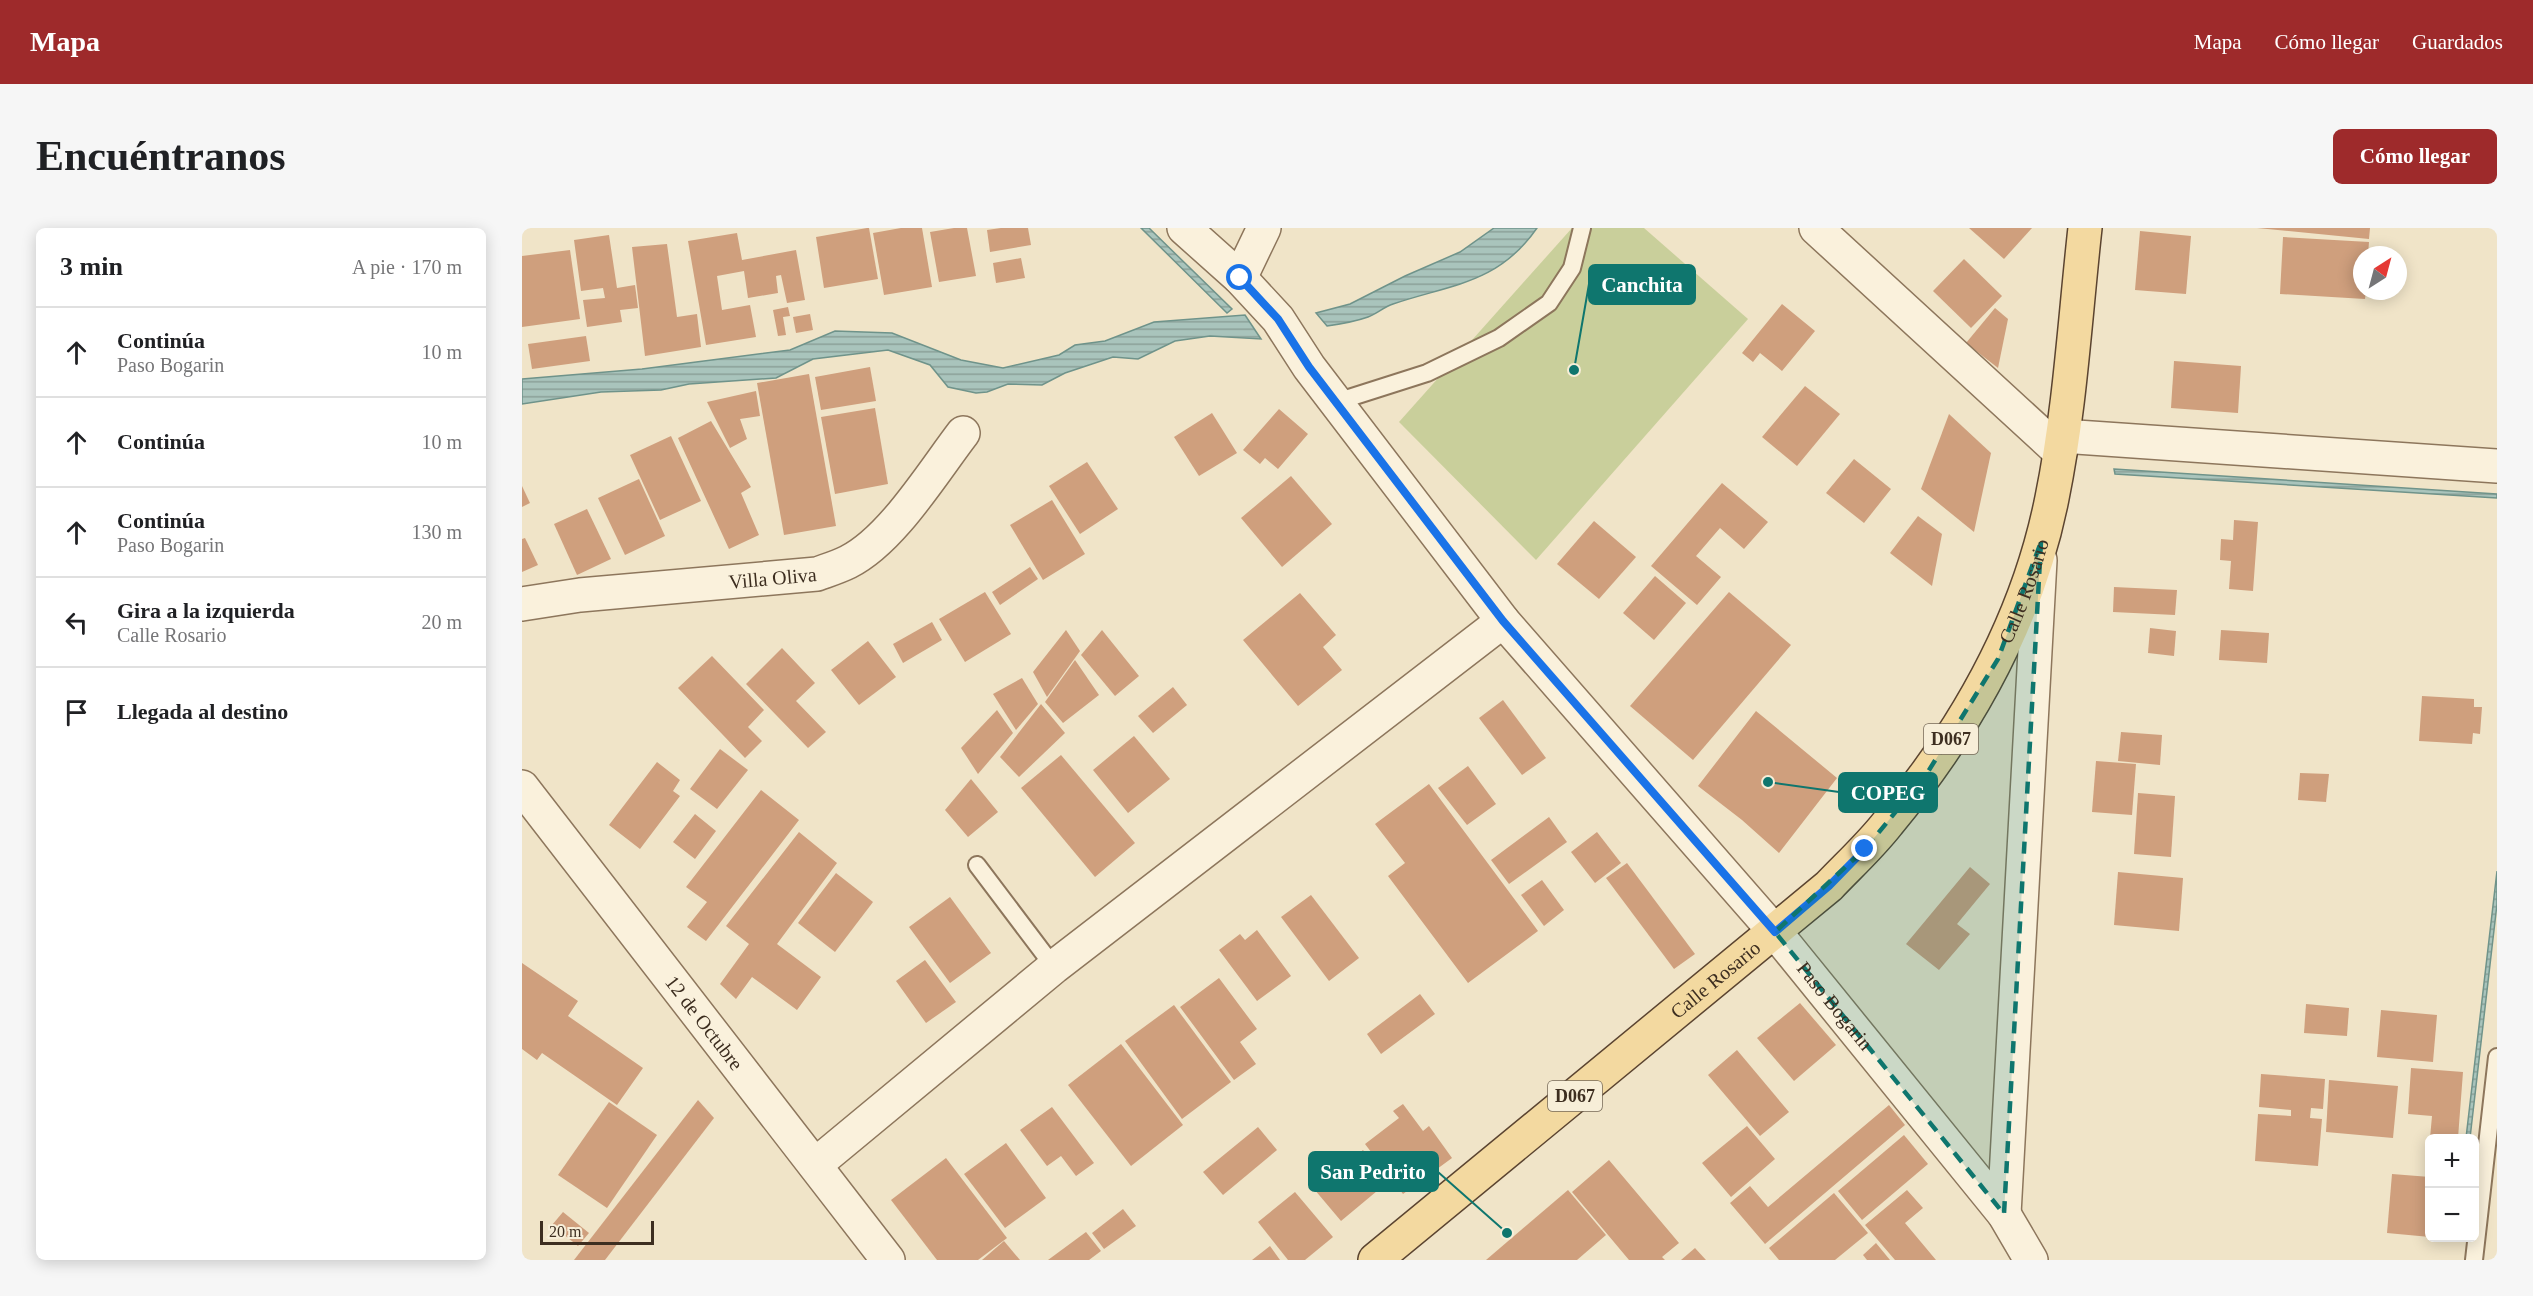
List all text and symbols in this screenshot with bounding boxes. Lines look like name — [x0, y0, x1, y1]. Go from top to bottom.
text: Mapa — [30, 26, 100, 57]
text: Mapa — [2194, 30, 2242, 54]
text: Cómo llegar — [2275, 30, 2379, 54]
text: Guardados — [2412, 30, 2503, 54]
button: Cómo llegar — [2333, 129, 2497, 184]
text: Encuéntranos — [36, 133, 286, 179]
north arrow — [2353, 246, 2407, 300]
text: 3 min — [60, 252, 123, 281]
text: A pie · 170 m — [352, 256, 462, 278]
route start — [1226, 264, 1252, 290]
callout: Canchita — [1589, 265, 1695, 304]
text: Canchita — [1601, 273, 1683, 297]
text: Continúa — [117, 328, 205, 353]
icon: ahead — [60, 336, 93, 369]
text: 10 m — [421, 341, 462, 363]
text: Paso Bogarin — [117, 354, 224, 376]
icon: ahead — [60, 426, 93, 459]
text: Continúa — [117, 429, 205, 454]
text: 10 m — [421, 431, 462, 453]
text: Continúa — [117, 508, 205, 533]
icon: ahead — [60, 516, 93, 549]
text: 130 m — [411, 521, 462, 543]
text: Paso Bogarin — [117, 534, 224, 556]
street label: Calle Rosario — [1994, 536, 2053, 647]
street label: Villa Oliva — [728, 563, 818, 593]
text: Gira a la izquierda — [117, 598, 295, 623]
icon: left — [60, 606, 93, 639]
text: 20 m — [421, 611, 462, 633]
text: Calle Rosario — [117, 624, 226, 646]
icon: arrive — [60, 696, 93, 729]
text: Llegada al destino — [117, 699, 288, 724]
road number: D067 — [1924, 724, 1978, 754]
callout: COPEG — [1839, 773, 1937, 812]
text: COPEG — [1851, 781, 1925, 805]
route end — [1851, 835, 1877, 861]
street label: Calle Rosario — [1666, 936, 1765, 1023]
street label: Paso Bogarin — [1793, 957, 1877, 1054]
street label: 12 de Octubre — [661, 971, 748, 1074]
road number: D067 — [1548, 1081, 1602, 1111]
map controls — [2425, 1134, 2479, 1242]
button: + — [2425, 1134, 2479, 1188]
callout: San Pedrito — [1309, 1152, 1438, 1191]
text: San Pedrito — [1320, 1160, 1426, 1184]
button: − — [2425, 1188, 2479, 1242]
scale bar — [540, 1218, 654, 1246]
text: 20 m — [549, 1223, 581, 1240]

